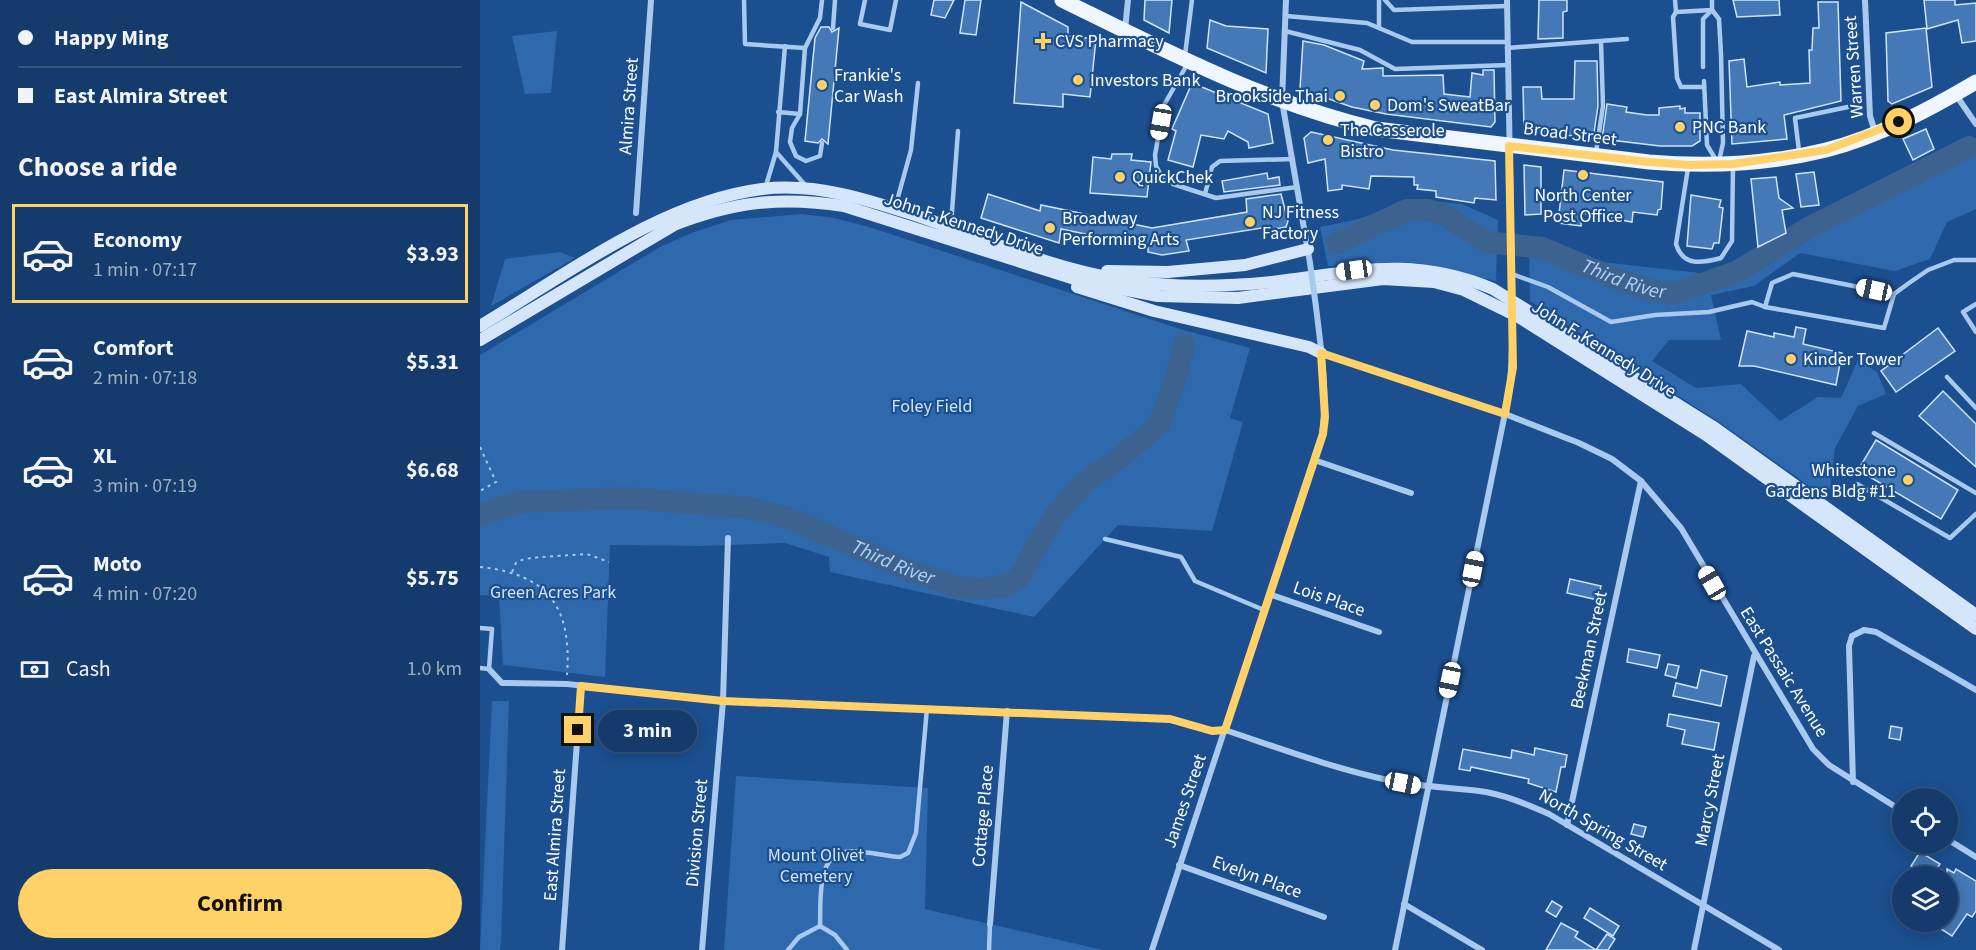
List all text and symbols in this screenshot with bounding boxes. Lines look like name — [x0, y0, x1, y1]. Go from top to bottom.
street label: Warren Street — [1838, 15, 1870, 119]
text: Happy Ming — [54, 22, 168, 54]
place label: CVS Pharmacy — [1055, 29, 1164, 54]
marker: CVS Pharmacy — [1036, 34, 1050, 48]
street label: Almira Street — [613, 57, 645, 155]
place label: Frankie's Car Wash — [834, 63, 903, 109]
place label: Investors Bank — [1090, 68, 1200, 93]
marker: Investors Bank — [1071, 73, 1085, 87]
marker: Frankie's Car Wash — [815, 78, 829, 92]
text: East Almira Street — [54, 80, 227, 112]
place label: Brookside Thai — [1216, 84, 1328, 109]
marker: Brookside Thai — [1333, 89, 1347, 103]
place label: Dom's SweatBar — [1387, 93, 1511, 118]
marker: Dom's SweatBar — [1368, 98, 1382, 112]
car — [1149, 103, 1173, 141]
route start — [1885, 108, 1912, 135]
place label: PNC Bank — [1692, 115, 1766, 140]
street label: Broad Street — [1522, 116, 1618, 152]
place label: The Casserole Bistro — [1340, 118, 1445, 164]
marker: PNC Bank — [1673, 120, 1687, 134]
marker: The Casserole Bistro — [1321, 133, 1335, 147]
text: Choose a ride — [18, 148, 178, 187]
place label: QuickChek — [1132, 165, 1213, 190]
marker: North Center Post Office — [1576, 168, 1590, 182]
marker: QuickChek — [1113, 170, 1127, 184]
place label: North Center Post Office — [1534, 183, 1632, 229]
street label: John F. Kennedy Drive — [881, 186, 1047, 262]
place label: NJ Fitness Factory — [1262, 200, 1339, 246]
place label: Broadway Performing Arts — [1062, 206, 1179, 252]
marker: NJ Fitness Factory — [1243, 215, 1257, 229]
marker: Broadway Performing Arts — [1043, 221, 1057, 235]
text: Economy — [93, 224, 182, 256]
icon: car — [21, 227, 75, 281]
text: $3.93 — [406, 238, 459, 270]
water label: Third River — [1577, 252, 1668, 306]
text: 1 min · 07:17 — [93, 256, 197, 284]
car — [1335, 259, 1373, 281]
car — [1855, 277, 1893, 303]
street label: John F. Kennedy Drive — [1527, 294, 1681, 404]
text: Comfort — [93, 332, 174, 364]
icon: car — [21, 335, 75, 389]
text: $5.31 — [406, 346, 459, 378]
place label: Kinder Tower — [1803, 347, 1903, 372]
marker: Kinder Tower — [1784, 352, 1798, 366]
text: 2 min · 07:18 — [93, 364, 197, 392]
park label: Foley Field — [892, 394, 972, 419]
text: XL — [93, 440, 117, 472]
icon: car — [21, 443, 75, 497]
text: $6.68 — [406, 454, 459, 486]
place label: Whitestone Gardens Bldg #11 — [1765, 458, 1896, 504]
text: 3 min · 07:19 — [93, 472, 197, 500]
marker: Whitestone Gardens Bldg #11 — [1901, 473, 1915, 487]
water label: Third River — [847, 533, 940, 593]
text: Moto — [93, 548, 142, 580]
car — [1461, 550, 1485, 588]
icon: car — [21, 551, 75, 605]
text: $5.75 — [406, 562, 459, 594]
car — [1695, 563, 1729, 603]
street label: Lois Place — [1290, 575, 1368, 623]
text: 4 min · 07:20 — [93, 580, 197, 608]
park label: Green Acres Park — [490, 580, 616, 605]
street label: Beekman Street — [1564, 589, 1614, 711]
street label: East Passaic Avenue — [1734, 602, 1834, 742]
icon: cash — [18, 653, 51, 686]
text: Cash — [66, 653, 111, 685]
text: 1.0 km — [407, 655, 462, 683]
car — [1437, 661, 1463, 699]
callout: 3 min — [599, 709, 698, 751]
route end — [564, 716, 591, 743]
text: 3 min — [623, 717, 672, 745]
street label: James Street — [1157, 751, 1213, 851]
street label: Marcy Street — [1689, 752, 1731, 848]
street label: Cottage Place — [966, 764, 1000, 868]
street label: East Almira Street — [538, 768, 572, 902]
car — [1384, 771, 1422, 795]
street label: Division Street — [680, 778, 714, 888]
street label: North Spring Street — [1534, 783, 1672, 877]
map controls — [1892, 788, 1958, 932]
button: locate — [1892, 788, 1958, 854]
park label: Mount Olivet Cemetery — [768, 843, 864, 889]
street label: Evelyn Place — [1209, 849, 1305, 905]
button: layers — [1892, 866, 1958, 932]
button: Confirm — [18, 869, 462, 938]

